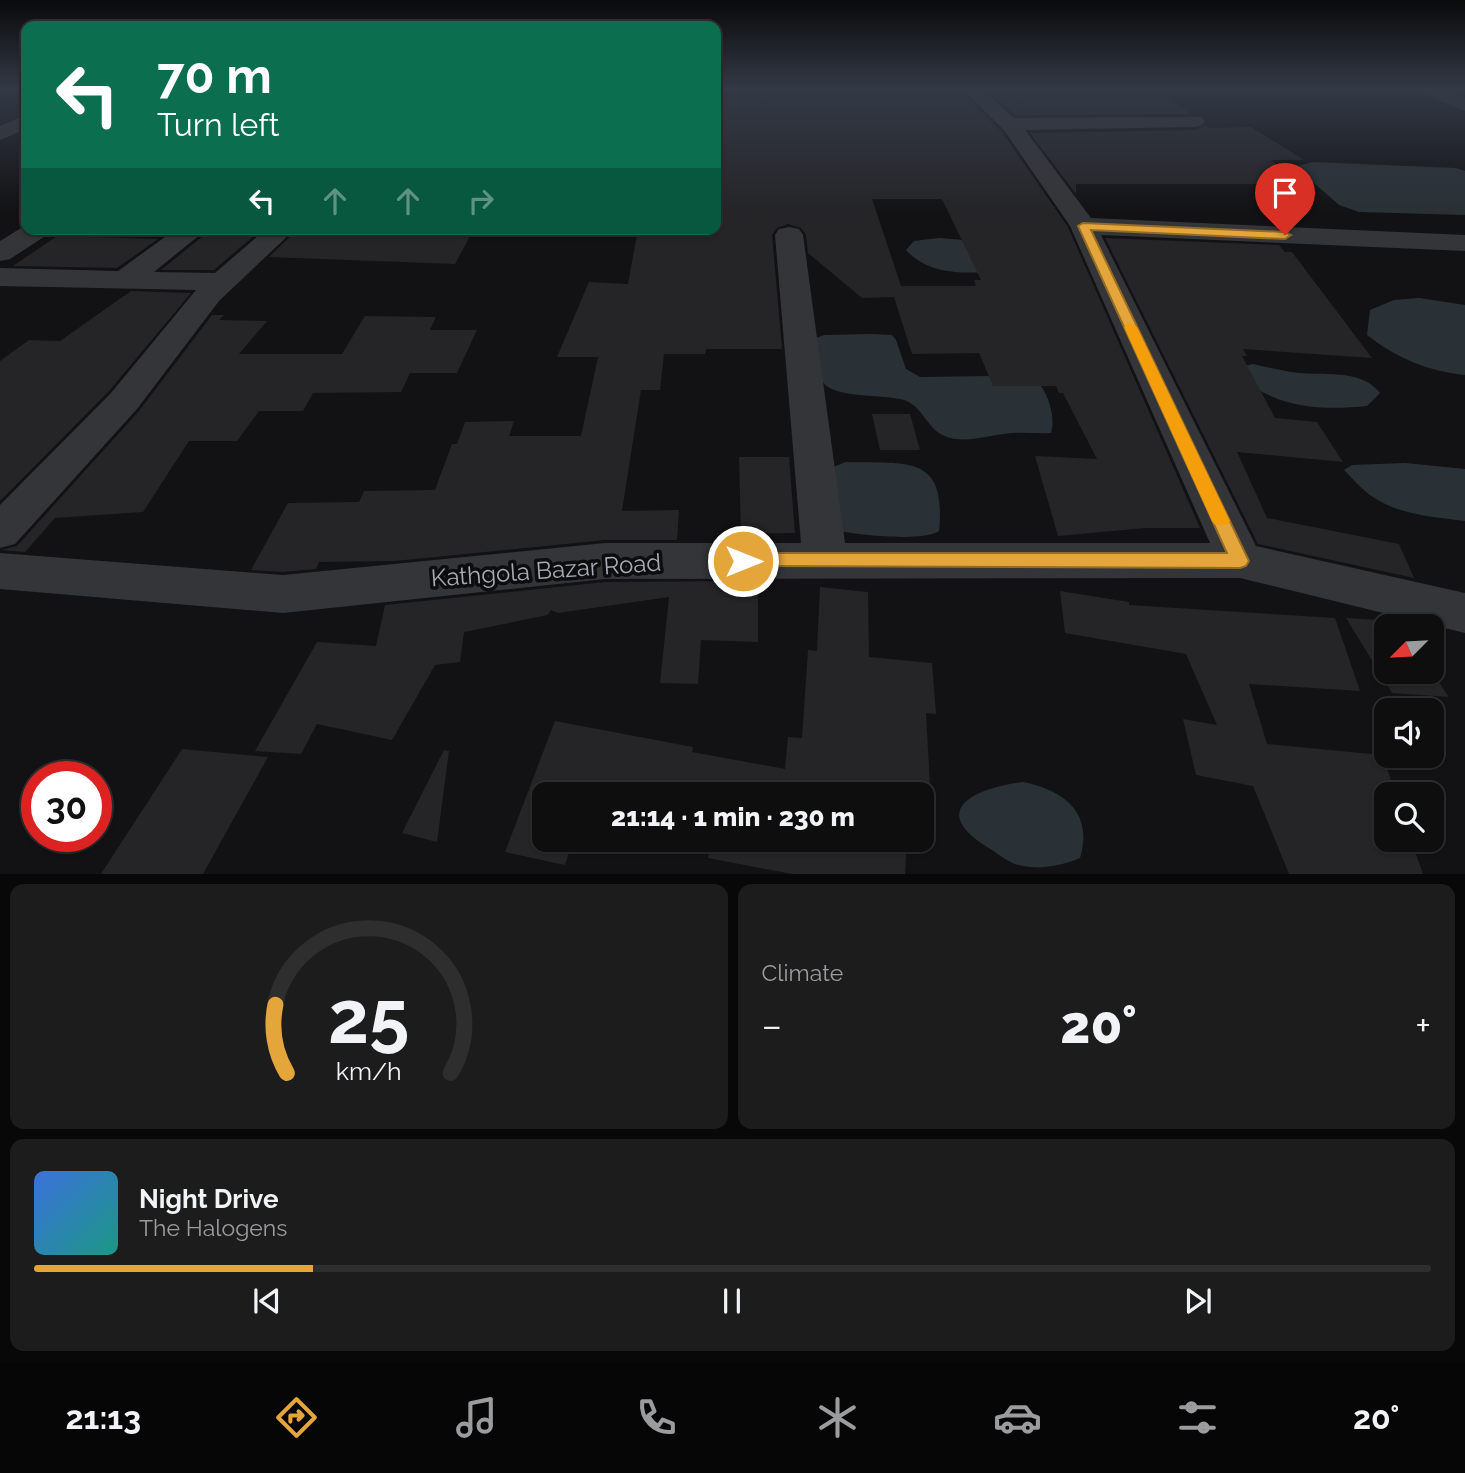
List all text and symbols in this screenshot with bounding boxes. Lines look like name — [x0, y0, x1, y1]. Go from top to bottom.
text: 70 m — [157, 47, 272, 104]
icon: left — [42, 49, 133, 140]
text: Turn left — [157, 106, 279, 143]
pin — [1255, 163, 1315, 235]
icon: arrive — [1266, 174, 1304, 212]
icon: left — [243, 182, 281, 220]
icon: ahead — [316, 182, 354, 220]
icon: ahead — [389, 182, 427, 220]
icon: right — [462, 182, 500, 220]
position arrow — [706, 524, 780, 598]
street label: Kathgola Bazar Road — [430, 547, 662, 593]
north arrow — [1374, 614, 1444, 684]
map controls — [1374, 614, 1444, 852]
button: sound — [1374, 698, 1444, 768]
speed limit sign: 30 — [21, 761, 112, 852]
button: search — [1374, 782, 1444, 852]
text: 21:14 · 1 min · 230 m — [611, 802, 855, 832]
text: Climate — [762, 959, 843, 986]
text: 25 — [328, 975, 409, 1060]
text: 20° — [1060, 994, 1137, 1055]
text: − — [762, 1003, 782, 1048]
text: + — [1415, 1003, 1431, 1048]
text: km/h — [336, 1055, 402, 1085]
text: Night Drive — [139, 1184, 278, 1214]
text: The Halogens — [139, 1214, 287, 1241]
icon: previous — [248, 1282, 286, 1320]
icon: pause — [713, 1282, 751, 1320]
icon: next — [1179, 1282, 1217, 1320]
icon: directions — [272, 1393, 321, 1442]
icon: music — [452, 1393, 501, 1442]
icon: phone — [632, 1393, 681, 1442]
icon: climate — [813, 1393, 862, 1442]
icon: car — [993, 1393, 1042, 1442]
icon: filters — [1173, 1393, 1222, 1442]
text: 21:13 — [66, 1399, 141, 1436]
text: 20° — [1353, 1399, 1399, 1436]

